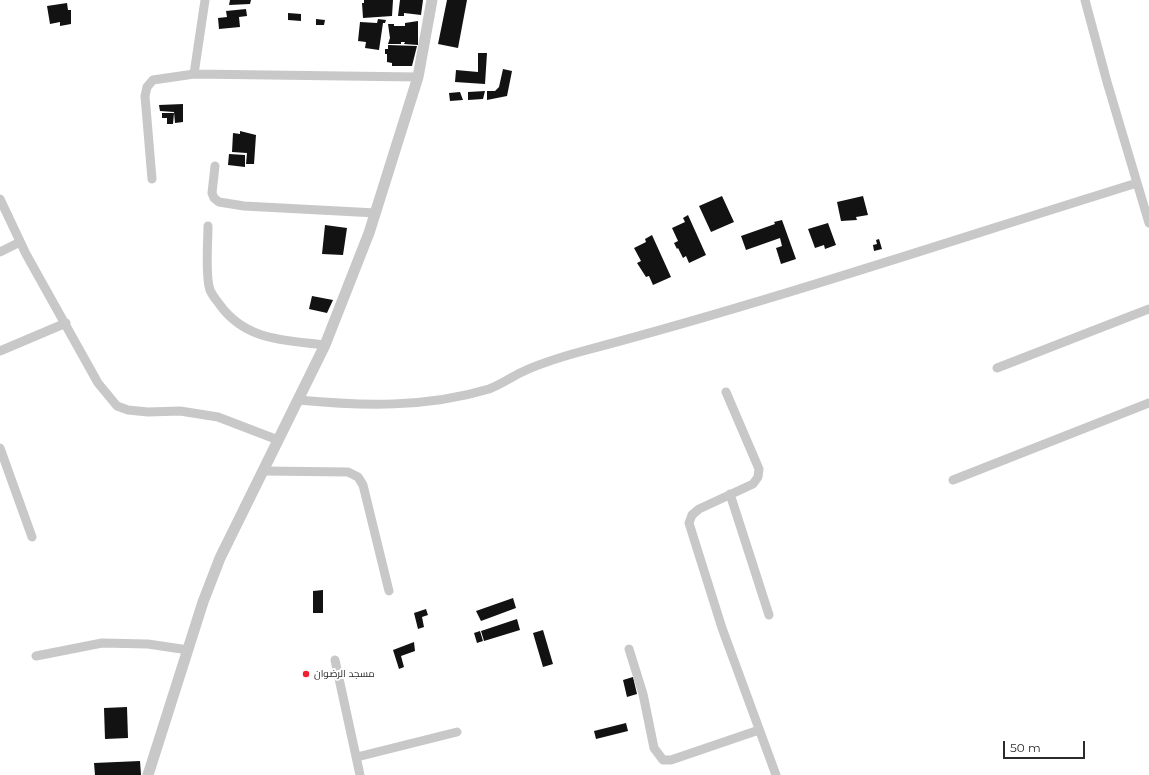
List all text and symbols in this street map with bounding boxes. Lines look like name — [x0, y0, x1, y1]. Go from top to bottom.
place label: مسجد الرضوان — [314, 668, 375, 680]
marker: مسجد الرضوان — [301, 669, 311, 679]
scale bar — [1005, 733, 1087, 759]
text: 50 m — [1010, 740, 1041, 755]

